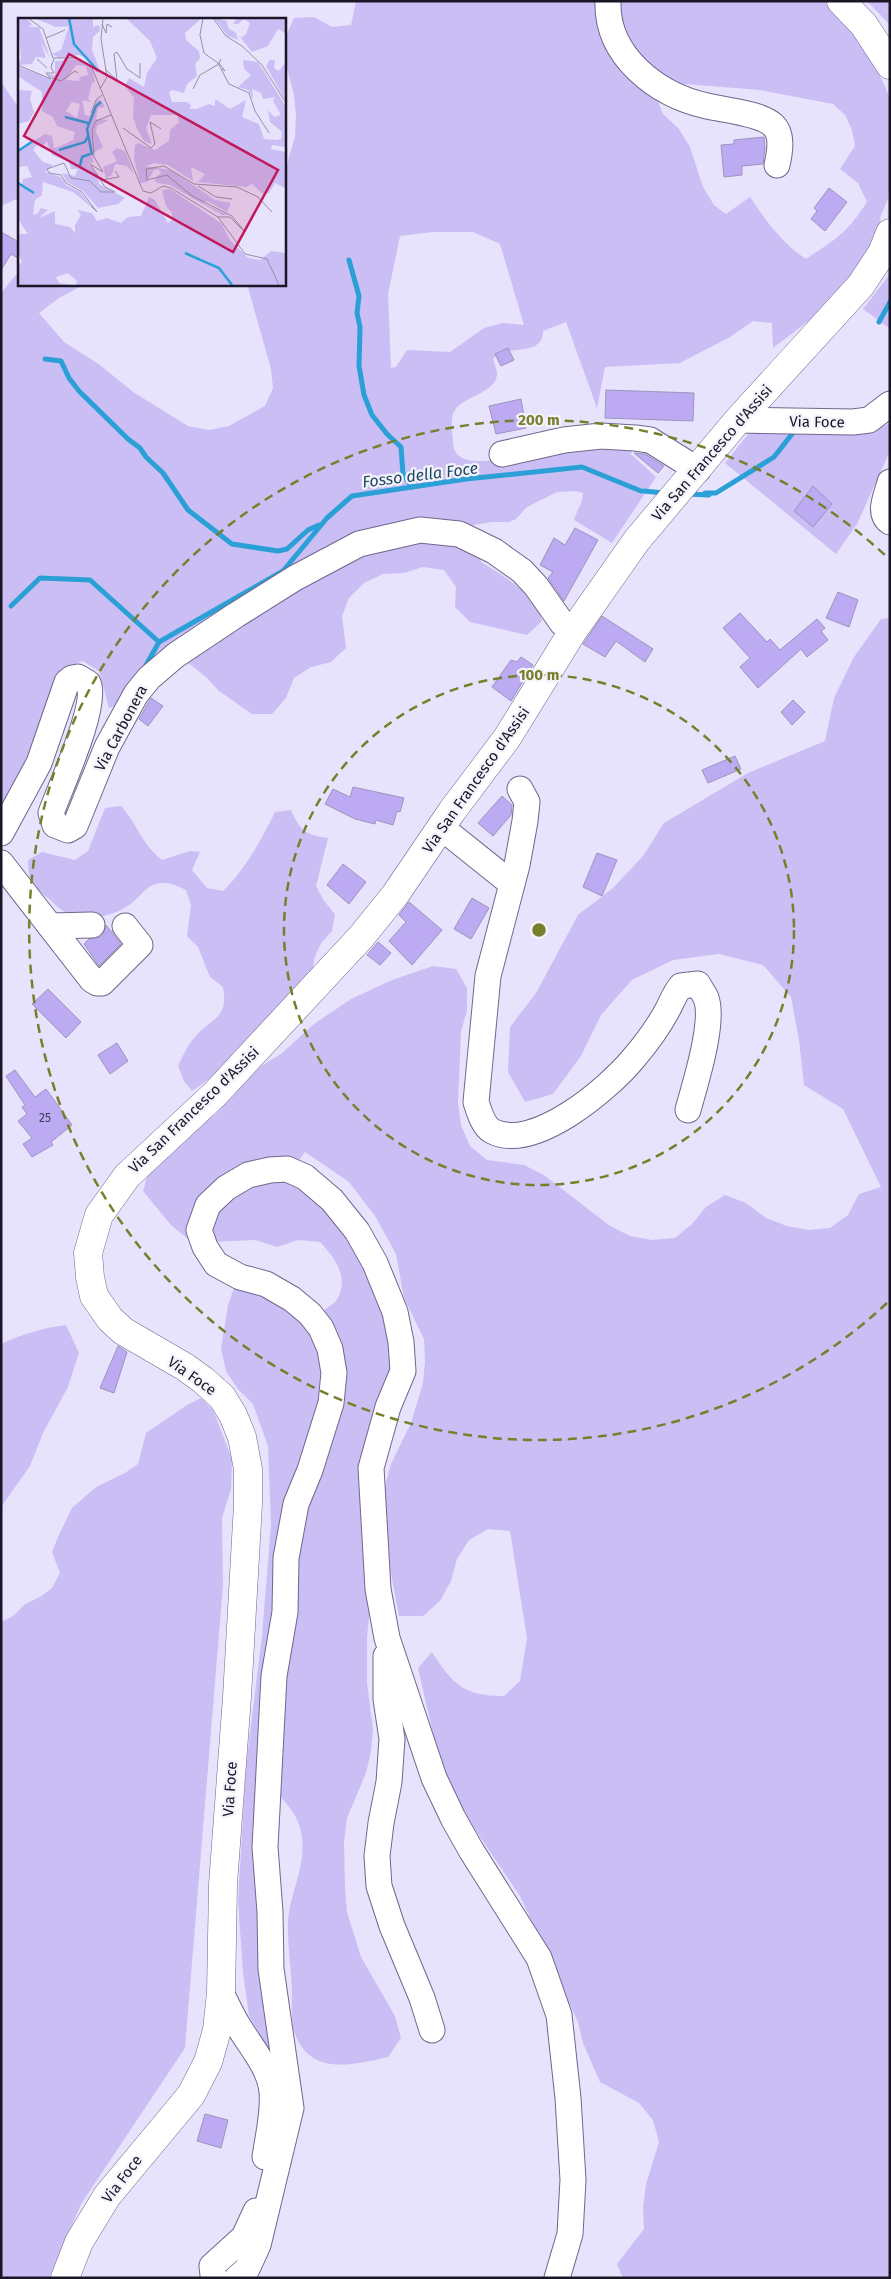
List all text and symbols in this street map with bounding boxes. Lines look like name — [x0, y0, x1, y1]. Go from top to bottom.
inset map — [18, 18, 285, 285]
street label: Via San Francesco d'Assisi — [648, 381, 776, 525]
text: 200 m — [518, 411, 560, 429]
street label: Via Foce — [789, 413, 845, 431]
water label: Fosso della Foce — [361, 458, 479, 492]
text: 100 m — [519, 666, 559, 684]
street label: Via Carbonera — [91, 682, 151, 774]
street label: Via San Francesco d'Assisi — [419, 703, 533, 857]
centre of rings — [530, 921, 548, 939]
street label: Via San Francesco d'Assisi — [125, 1043, 263, 1177]
house number: 25 — [39, 1111, 51, 1125]
street label: Via Foce — [164, 1353, 220, 1399]
street label: Via Foce — [219, 1761, 241, 1817]
street label: Via Foce — [98, 2151, 146, 2207]

